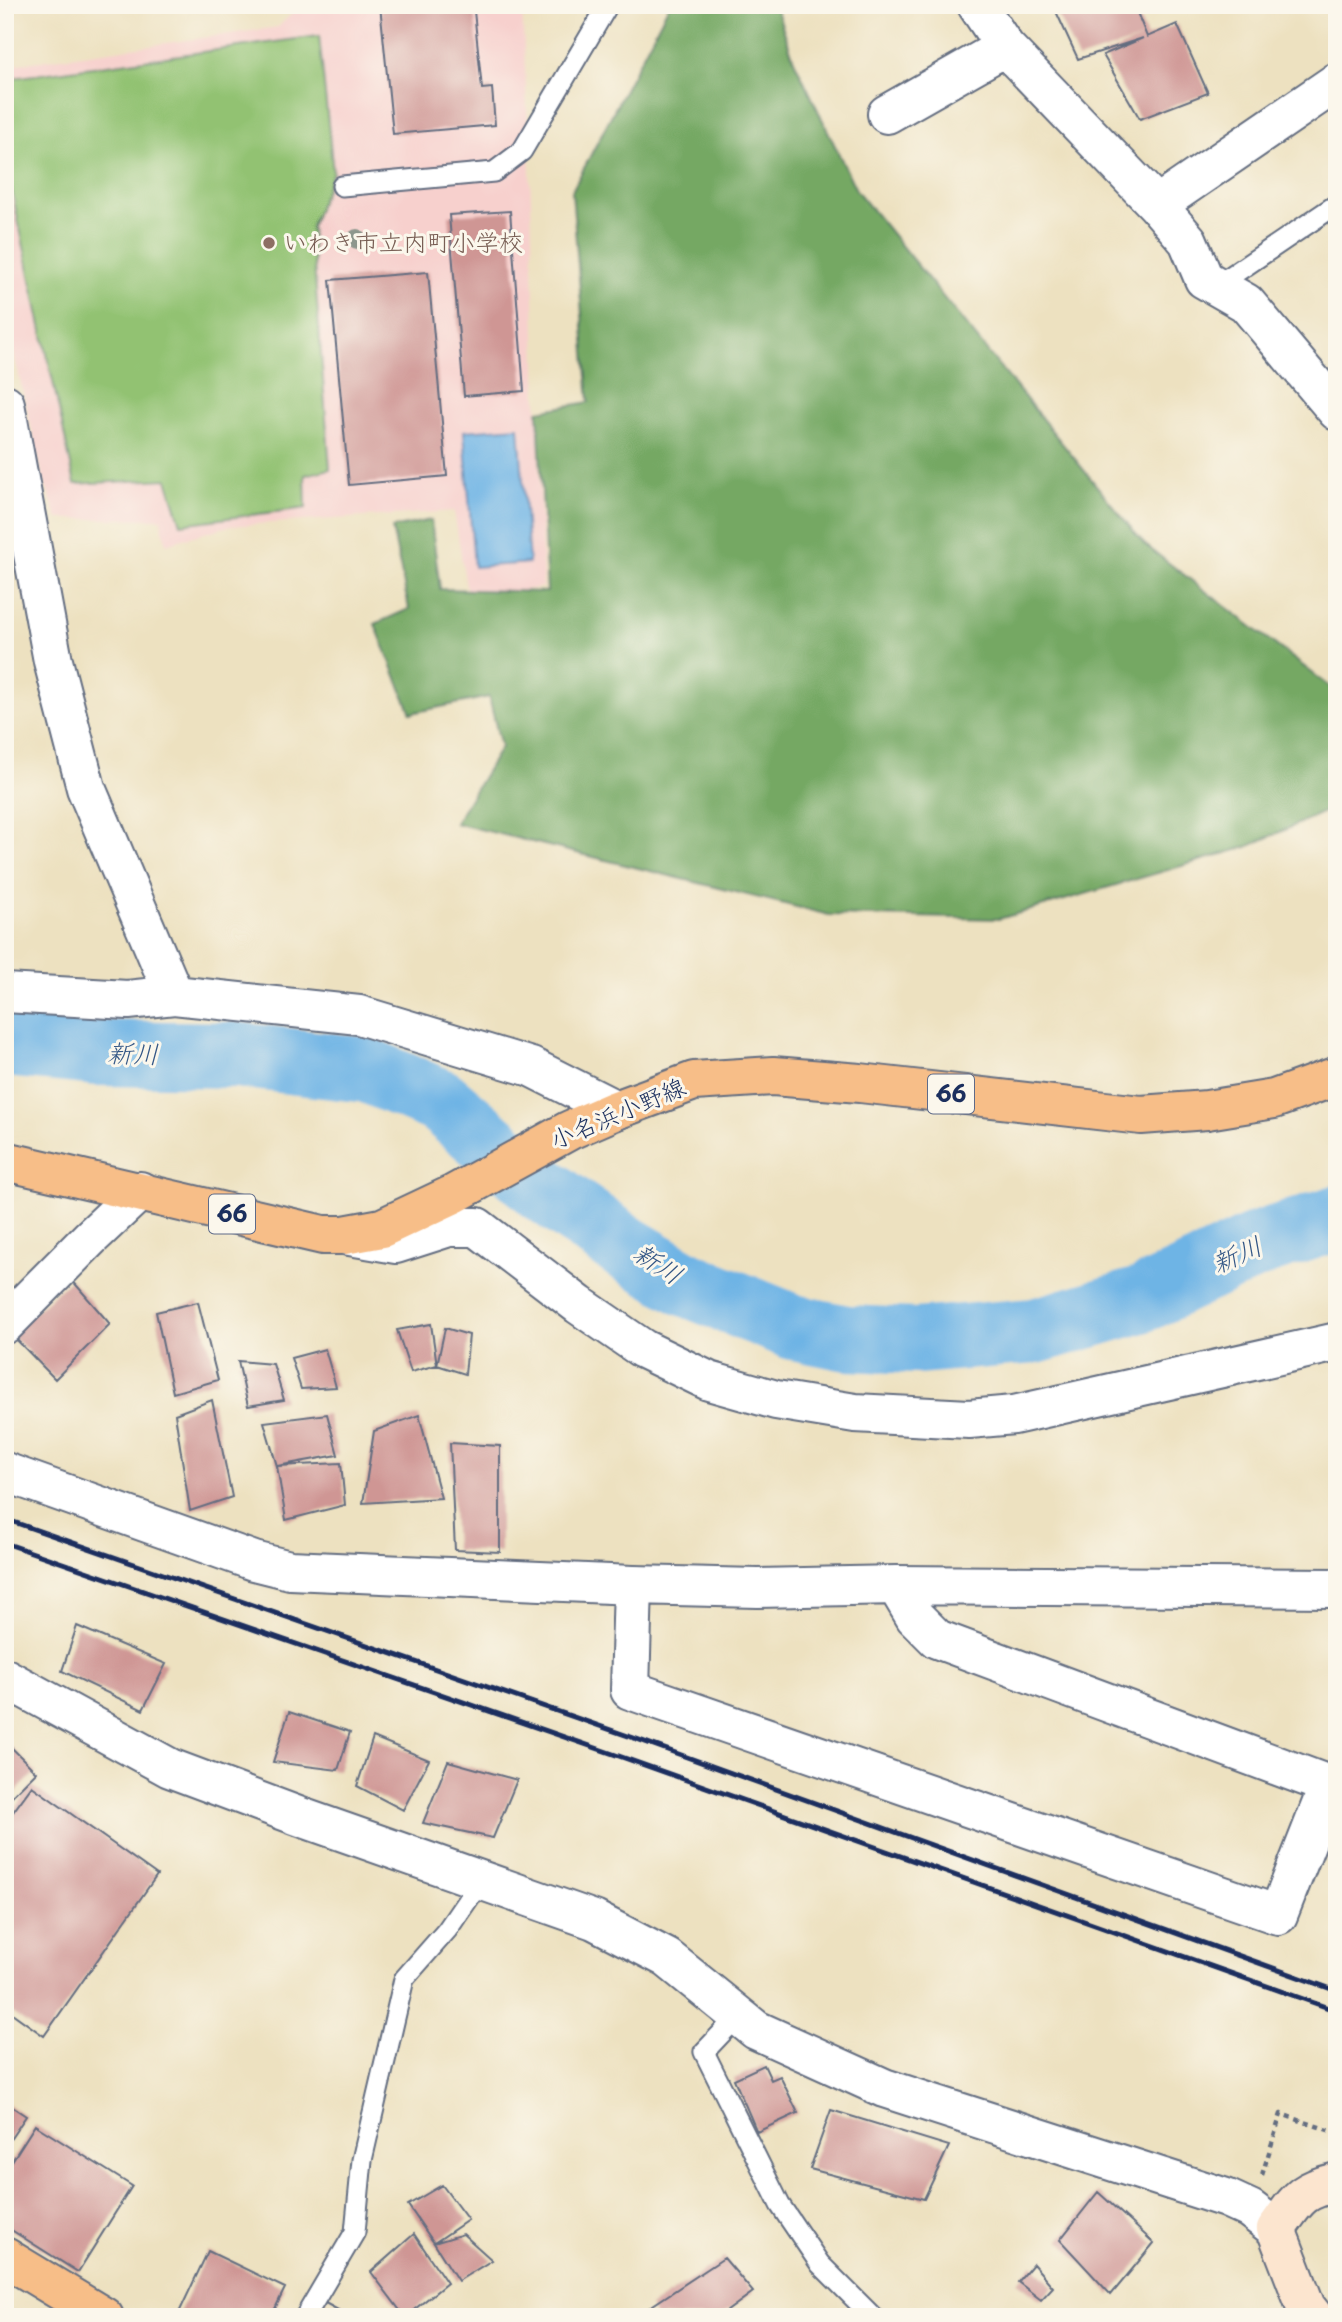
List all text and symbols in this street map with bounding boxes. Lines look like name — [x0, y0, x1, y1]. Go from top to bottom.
place label: いわき市立内町小学校 — [283, 223, 523, 259]
marker: いわき市立内町小学校 — [261, 235, 277, 251]
water label: 新川 — [107, 1033, 159, 1072]
street label: 小名浜小野線 — [544, 1067, 691, 1157]
road number: 66 — [928, 1074, 974, 1114]
road number: 66 — [209, 1194, 255, 1233]
water label: 新川 — [1205, 1225, 1268, 1282]
water label: 新川 — [626, 1232, 691, 1293]

